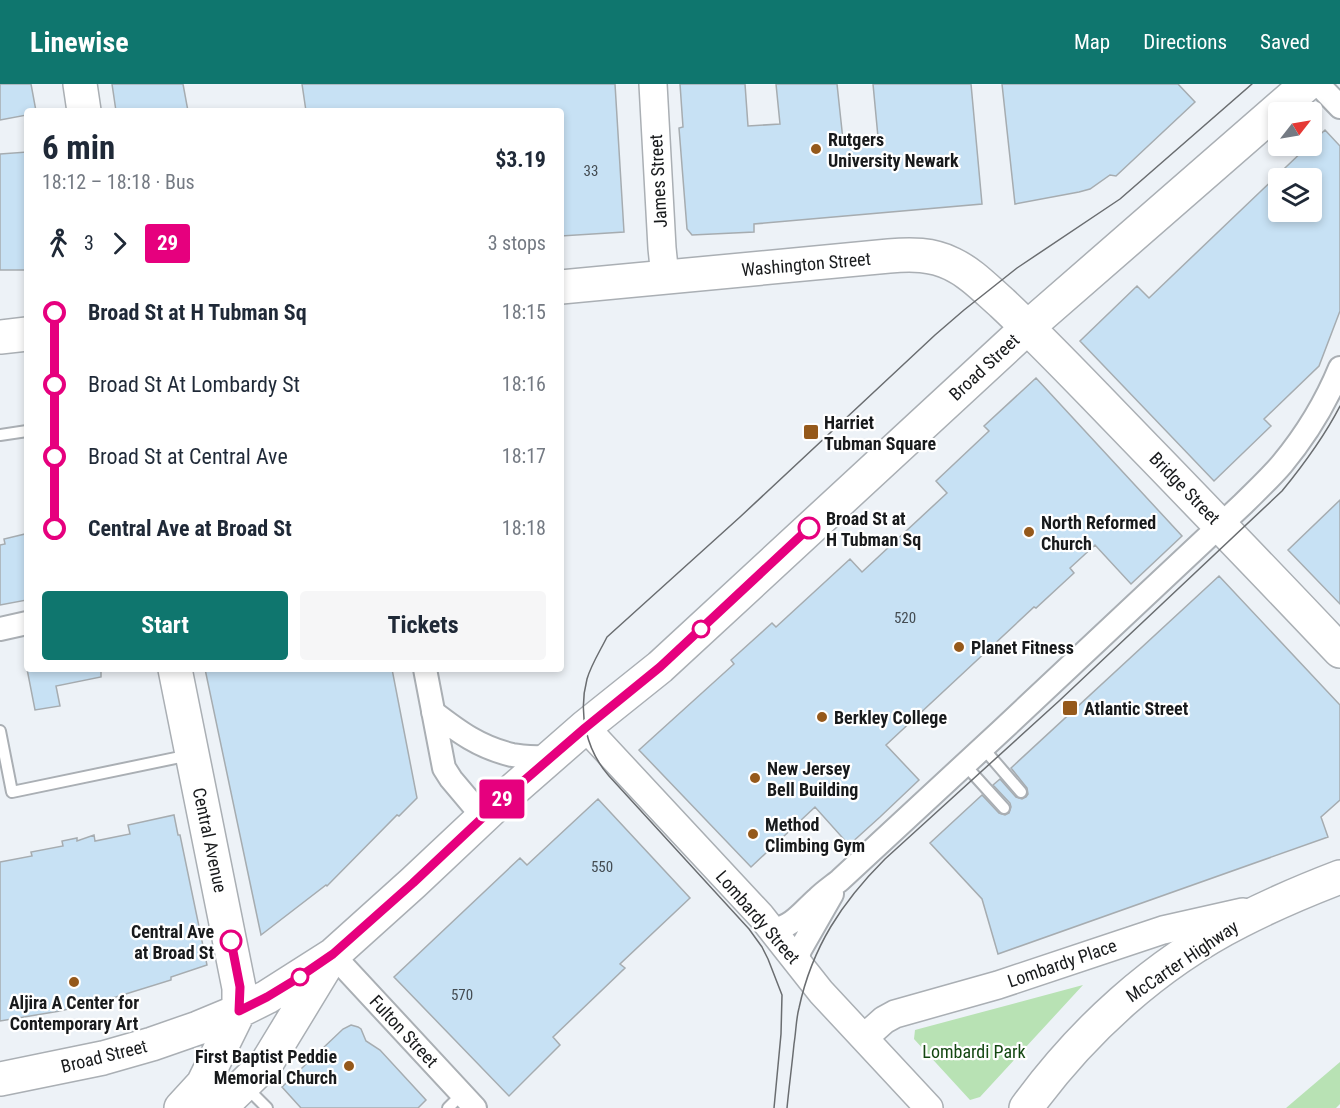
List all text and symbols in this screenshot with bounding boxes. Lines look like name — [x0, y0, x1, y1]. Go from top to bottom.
text: Linewise — [30, 26, 129, 59]
text: Map — [1074, 30, 1110, 54]
text: Directions — [1143, 30, 1227, 54]
text: Saved — [1260, 30, 1310, 54]
north arrow — [1268, 102, 1322, 156]
map controls — [1268, 102, 1322, 222]
text: 6 min — [42, 128, 115, 167]
place label: Rutgers University Newark — [828, 129, 959, 171]
street label: James Street — [645, 134, 671, 228]
marker: Rutgers University Newark — [809, 142, 823, 156]
text: $3.19 — [495, 147, 546, 172]
house number: 33 — [584, 162, 598, 180]
button: layers — [1268, 168, 1322, 222]
text: 18:12 – 18:18 · Bus — [42, 170, 195, 194]
icon: walk — [42, 227, 75, 260]
icon: forward — [103, 227, 136, 260]
text: 3 — [84, 231, 94, 255]
text: 29 — [157, 231, 178, 255]
text: 3 stops — [488, 231, 546, 255]
street label: Washington Street — [740, 248, 872, 280]
text: Broad St at H Tubman Sq — [88, 300, 307, 325]
text: 18:15 — [502, 300, 546, 324]
street label: Broad Street — [945, 329, 1023, 405]
text: Broad St At Lombardy St — [88, 372, 300, 397]
text: 18:16 — [502, 372, 546, 396]
place label: Harriet Tubman Square — [824, 412, 937, 454]
marker: Harriet Tubman Square — [802, 423, 820, 441]
text: Broad St at Central Ave — [88, 444, 288, 469]
text: 18:17 — [502, 444, 546, 468]
street label: Bridge Street — [1145, 448, 1225, 528]
place label: Broad St at H Tubman Sq — [826, 508, 921, 550]
place label: North Reformed Church — [1041, 512, 1156, 554]
text: Central Ave at Broad St — [88, 516, 292, 541]
text: 18:18 — [502, 516, 546, 540]
marker: Broad St at H Tubman Sq — [798, 517, 820, 539]
marker: North Reformed Church — [1022, 525, 1036, 539]
button: Start — [42, 591, 288, 660]
button: Tickets — [300, 591, 546, 660]
house number: 520 — [894, 609, 916, 627]
unlabelled marker — [692, 620, 710, 638]
place label: Planet Fitness — [971, 637, 1074, 658]
marker: Planet Fitness — [952, 640, 966, 654]
place label: Atlantic Street — [1084, 698, 1189, 719]
marker: Atlantic Street — [1061, 699, 1079, 717]
place label: Berkley College — [834, 707, 947, 728]
marker: Berkley College — [815, 710, 829, 724]
place label: New Jersey Bell Building — [767, 758, 858, 800]
marker: New Jersey Bell Building — [748, 771, 762, 785]
line badge: 29 — [475, 780, 529, 818]
street label: Central Avenue — [189, 786, 231, 894]
text: 29 — [491, 787, 513, 811]
place label: Method Climbing Gym — [765, 814, 865, 856]
marker: Method Climbing Gym — [746, 827, 760, 841]
house number: 550 — [591, 858, 613, 876]
street label: Lombardy Street — [712, 866, 804, 968]
street label: McCarter Highway — [1122, 916, 1242, 1006]
place label: Central Ave at Broad St — [131, 921, 214, 963]
marker: Central Ave at Broad St — [220, 930, 242, 952]
street label: Lombardy Place — [1005, 935, 1119, 991]
unlabelled marker — [291, 968, 309, 986]
marker: Aljira A Center for Contemporary Art — [67, 975, 81, 989]
house number: 570 — [451, 986, 473, 1004]
street label: Fulton Street — [365, 991, 443, 1071]
place label: Aljira A Center for Contemporary Art — [9, 992, 139, 1034]
street label: Broad Street — [59, 1035, 149, 1077]
park label: Lombardi Park — [922, 1041, 1026, 1062]
place label: First Baptist Peddie Memorial Church — [195, 1046, 337, 1088]
marker: First Baptist Peddie Memorial Church — [342, 1059, 356, 1073]

